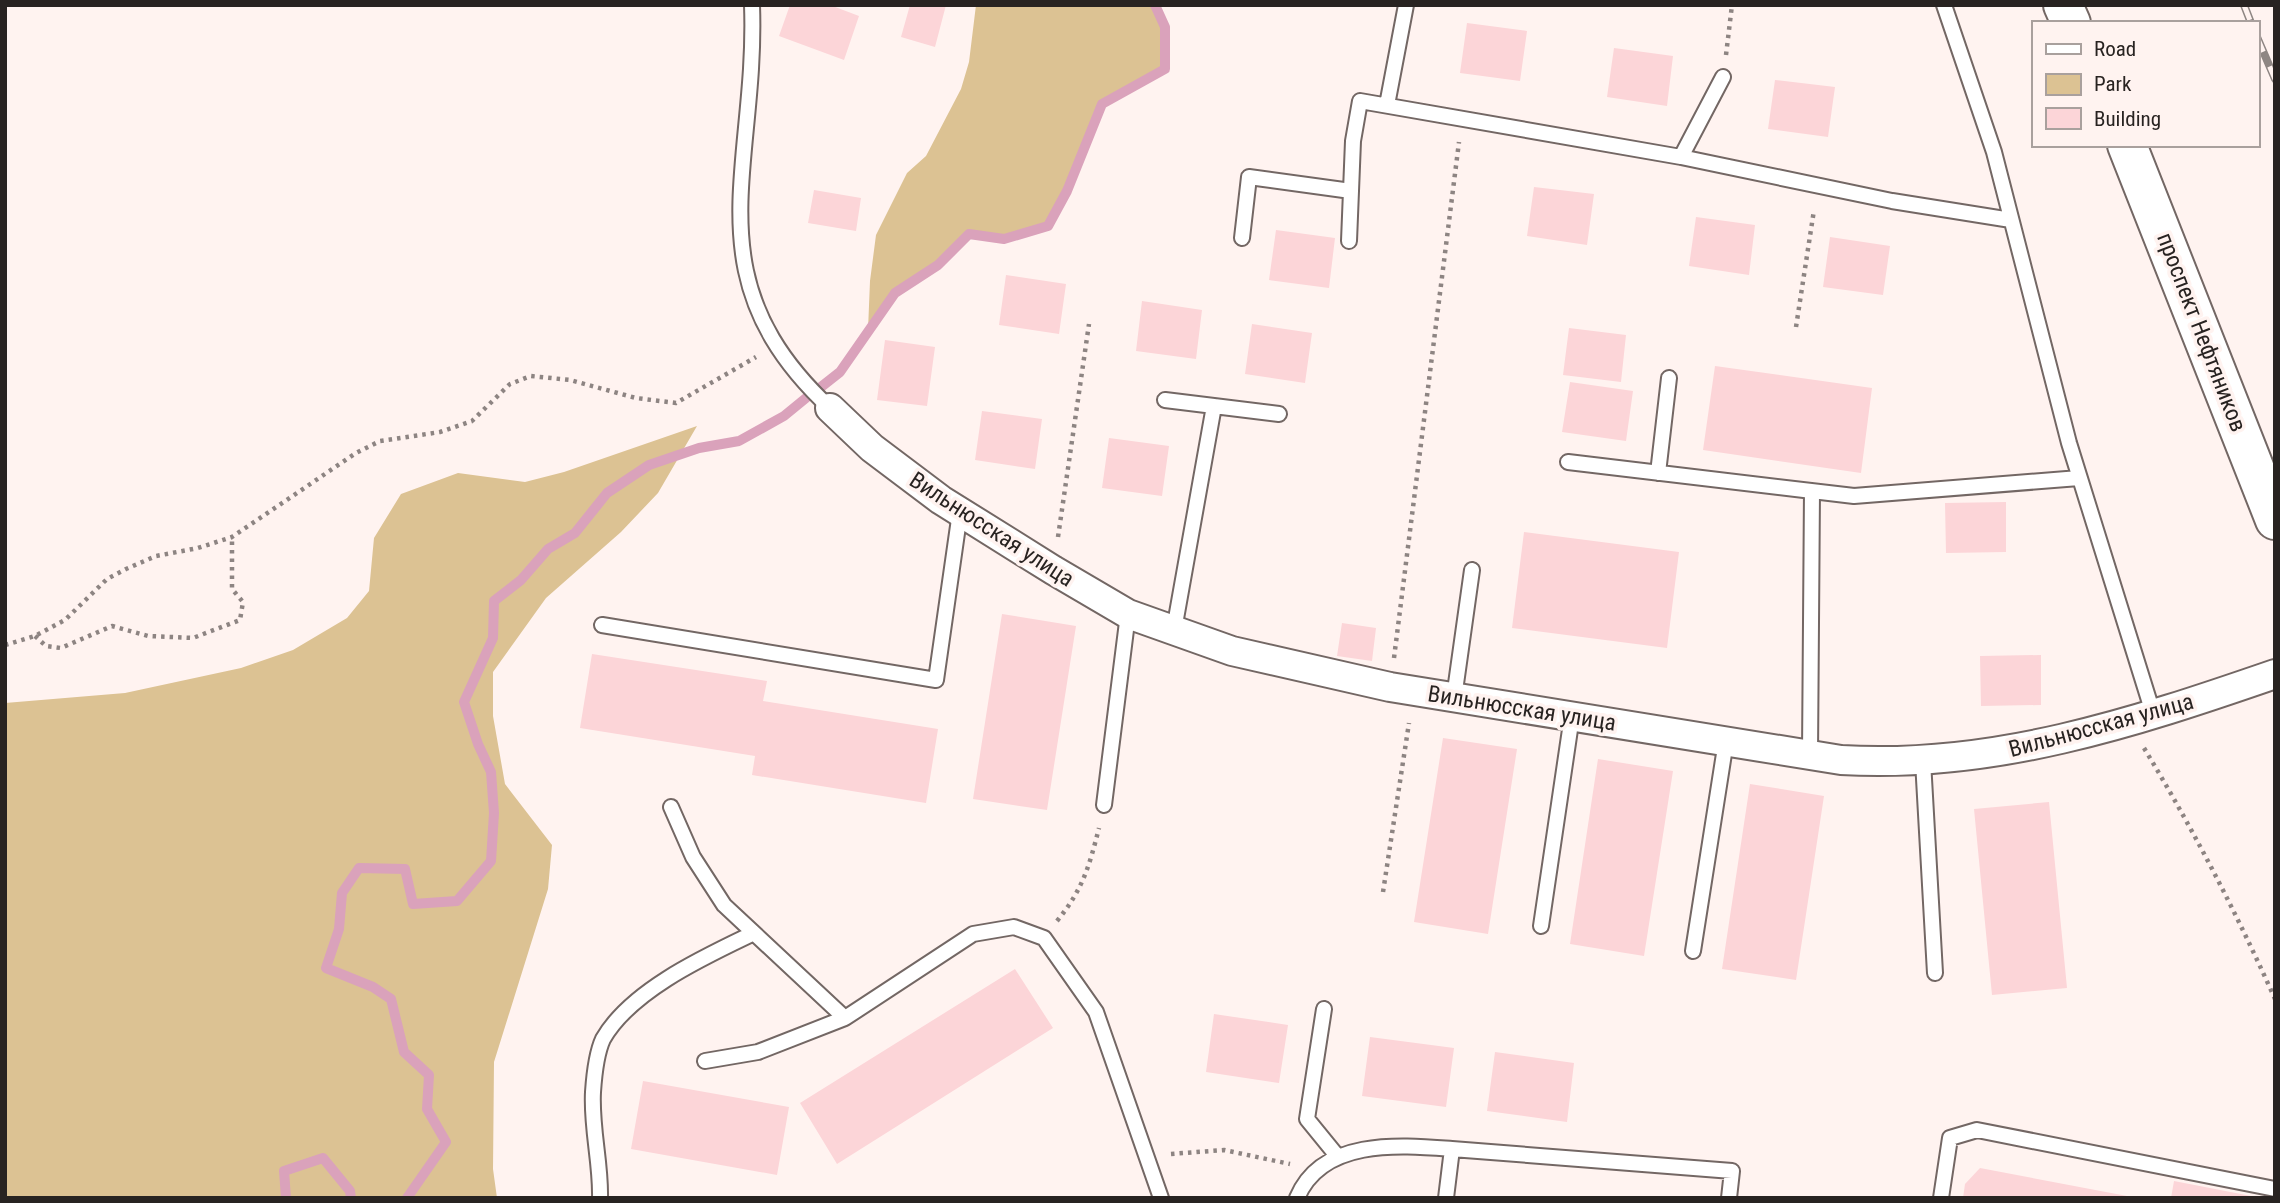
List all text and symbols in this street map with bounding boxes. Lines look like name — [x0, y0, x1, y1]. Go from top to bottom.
legend — [2032, 21, 2259, 147]
text: Road — [2094, 37, 2136, 61]
text: Park — [2094, 72, 2132, 96]
text: Building — [2094, 107, 2161, 131]
street label: проспект Нефтяников — [2151, 229, 2252, 435]
street label: Вильнюсская улица — [905, 466, 1079, 593]
street label: Вильнюсская улица — [1426, 680, 1618, 737]
street label: Вильнюсская улица — [2006, 688, 2197, 763]

